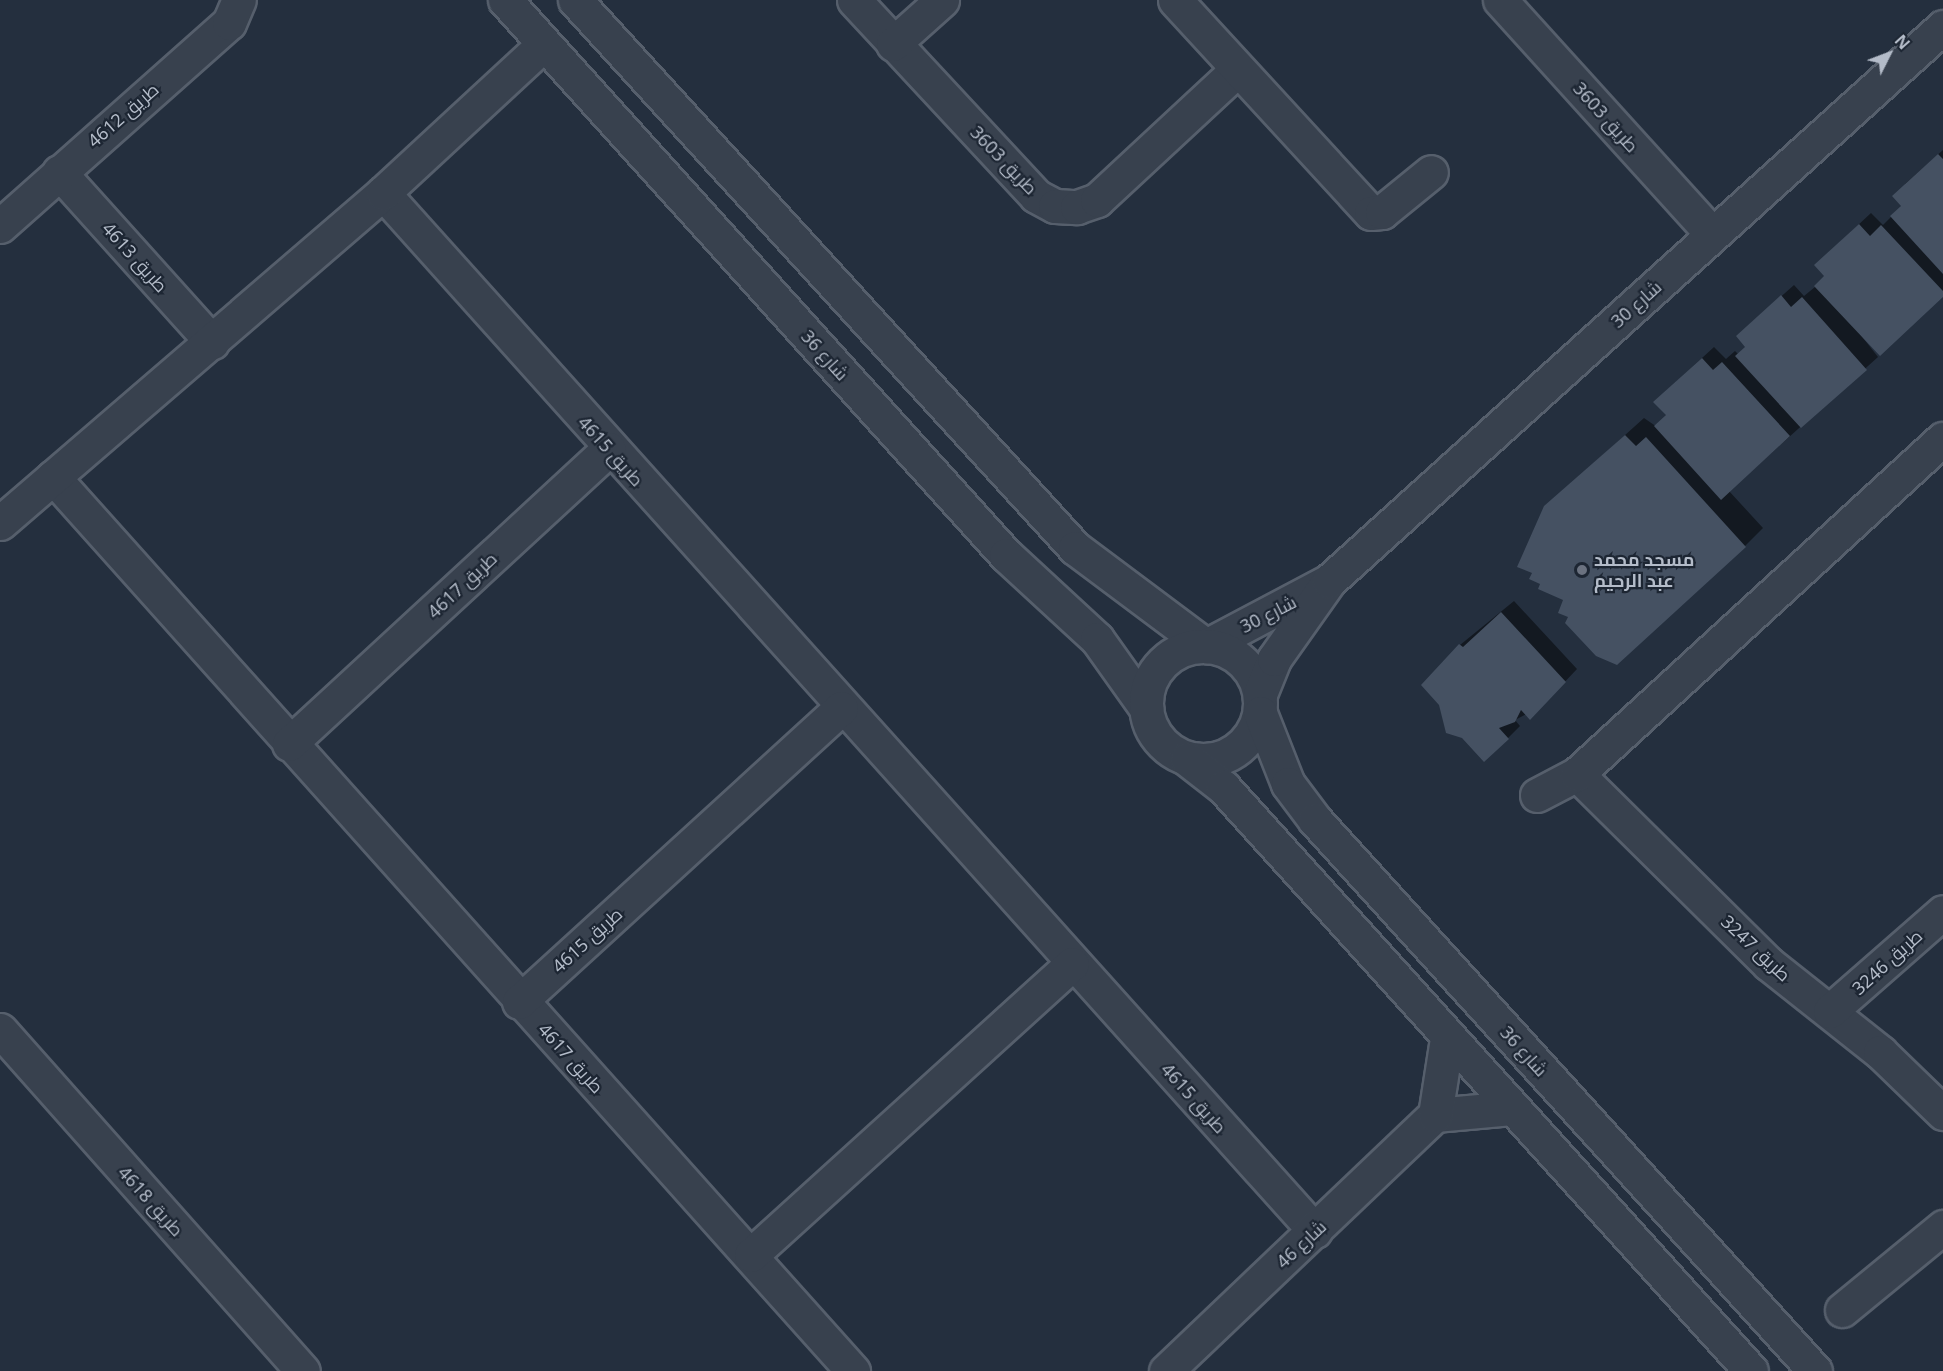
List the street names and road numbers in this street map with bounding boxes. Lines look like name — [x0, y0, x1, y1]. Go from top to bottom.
street label: طريق 3603 — [1569, 77, 1643, 157]
street label: طريق 4612 — [83, 78, 163, 152]
street label: طريق 3603 — [966, 121, 1042, 199]
street label: طريق 4613 — [98, 217, 172, 297]
street label: شارع 30 — [1606, 276, 1666, 332]
street label: شارع 36 — [797, 325, 853, 385]
street label: طريق 4615 — [574, 411, 648, 491]
street label: طريق 4617 — [423, 547, 501, 623]
street label: شارع 30 — [1236, 591, 1300, 637]
street label: طريق 4615 — [547, 903, 627, 977]
street label: طريق 3247 — [1717, 910, 1795, 986]
street label: طريق 3246 — [1847, 925, 1927, 999]
street label: طريق 4617 — [534, 1018, 608, 1098]
street label: شارع 36 — [1496, 1021, 1552, 1081]
street label: طريق 4615 — [1157, 1058, 1231, 1138]
street label: طريق 4618 — [114, 1161, 188, 1241]
street label: شارع 46 — [1272, 1216, 1330, 1272]

